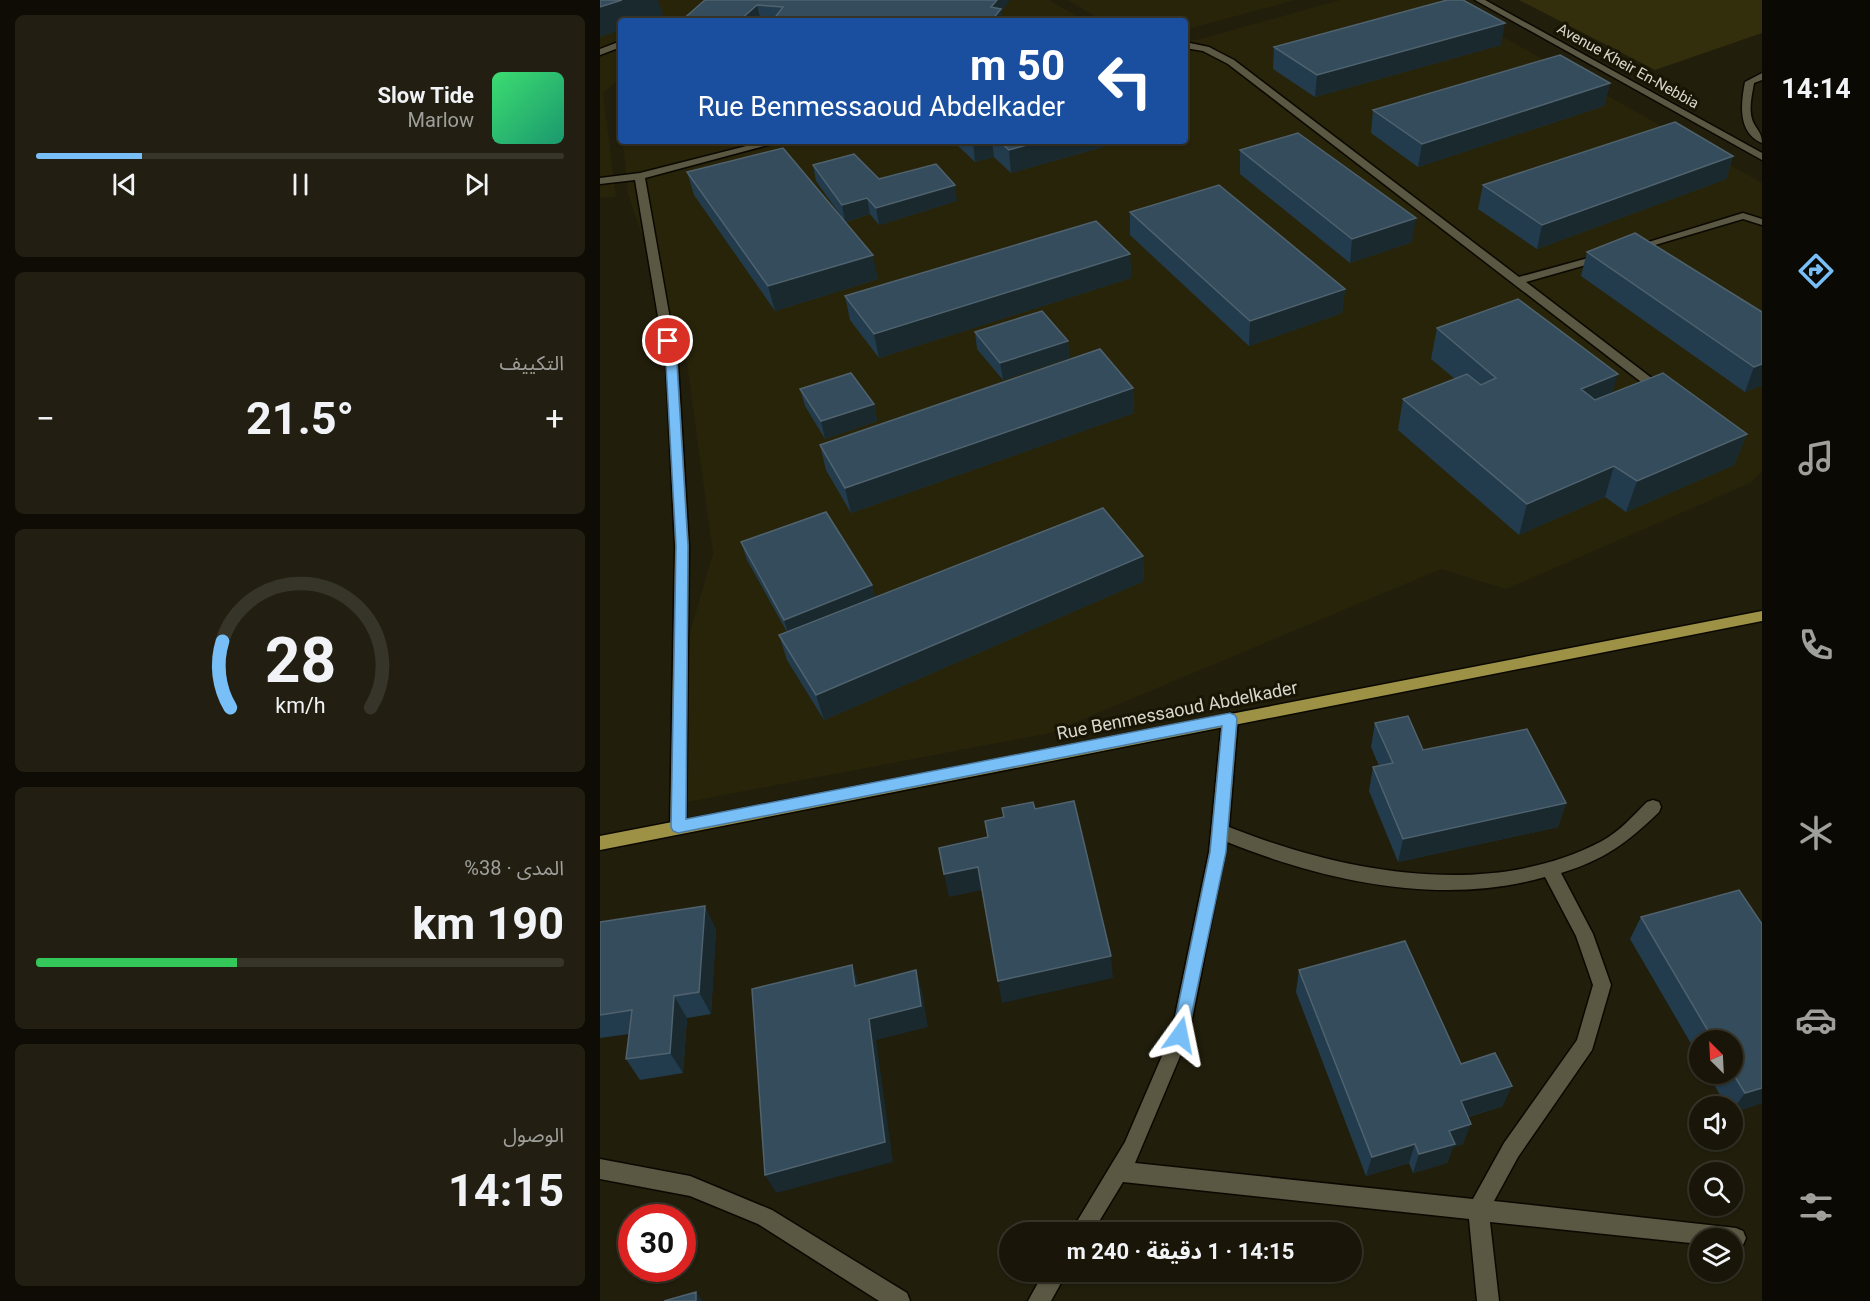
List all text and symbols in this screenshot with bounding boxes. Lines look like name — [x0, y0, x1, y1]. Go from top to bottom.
street label: Avenue Kheir En-Nebbia — [1554, 20, 1702, 112]
text: 50 m — [970, 41, 1065, 90]
icon: left — [1086, 42, 1164, 120]
text: 14:14 — [1781, 73, 1851, 105]
text: Slow Tide — [377, 83, 474, 108]
text: Rue Benmessaoud Abdelkader — [698, 91, 1065, 123]
text: Marlow — [408, 108, 474, 132]
icon: previous — [108, 168, 141, 201]
icon: pause — [284, 168, 317, 201]
icon: next — [460, 168, 493, 201]
icon: directions — [1795, 250, 1837, 292]
pin — [642, 315, 693, 366]
icon: arrive — [651, 324, 684, 357]
text: التكييف — [500, 351, 564, 375]
text: 21.5° — [246, 392, 354, 445]
text: − — [36, 399, 55, 438]
text: + — [545, 399, 564, 438]
icon: music — [1795, 437, 1837, 479]
text: 28 — [264, 624, 336, 697]
icon: phone — [1795, 624, 1837, 666]
street label: Rue Benmessaoud Abdelkader — [1055, 676, 1299, 744]
text: km/h — [275, 693, 325, 718]
icon: climate — [1795, 812, 1837, 854]
text: المدى · 38% — [464, 856, 564, 880]
text: 190 km — [412, 897, 564, 950]
icon: car — [1795, 999, 1837, 1041]
position arrow — [1148, 1003, 1212, 1067]
north arrow — [1689, 1030, 1743, 1084]
map controls — [1689, 1030, 1743, 1282]
button: sound — [1689, 1096, 1743, 1150]
text: الوصول — [503, 1123, 564, 1147]
button: search — [1689, 1162, 1743, 1216]
text: 14:15 — [448, 1164, 564, 1217]
icon: filters — [1795, 1186, 1837, 1228]
speed limit sign: 30 — [618, 1204, 696, 1282]
button: layers — [1689, 1228, 1743, 1282]
text: 14:15 · 1 دقيقة · 240 m — [1067, 1239, 1294, 1264]

